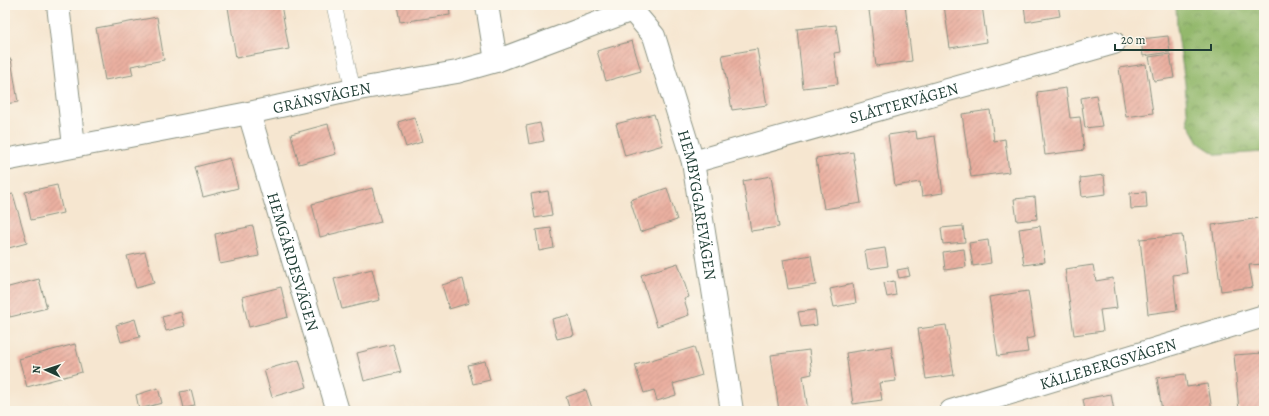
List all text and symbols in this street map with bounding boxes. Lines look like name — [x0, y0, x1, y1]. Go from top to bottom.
scale bar — [1115, 26, 1211, 52]
text: 20 m — [1121, 32, 1145, 48]
street label: GRÄNSVÄGEN — [271, 77, 373, 119]
street label: SLÅTTERVÄGEN — [847, 78, 961, 129]
street label: HEMBYGGAREVÄGEN — [672, 127, 721, 282]
street label: HEMGÄRDESVÄGEN — [261, 190, 324, 334]
street label: KÄLLEBERGSVÄGEN — [1037, 333, 1179, 395]
north arrow — [26, 350, 66, 390]
text: N — [29, 365, 44, 374]

